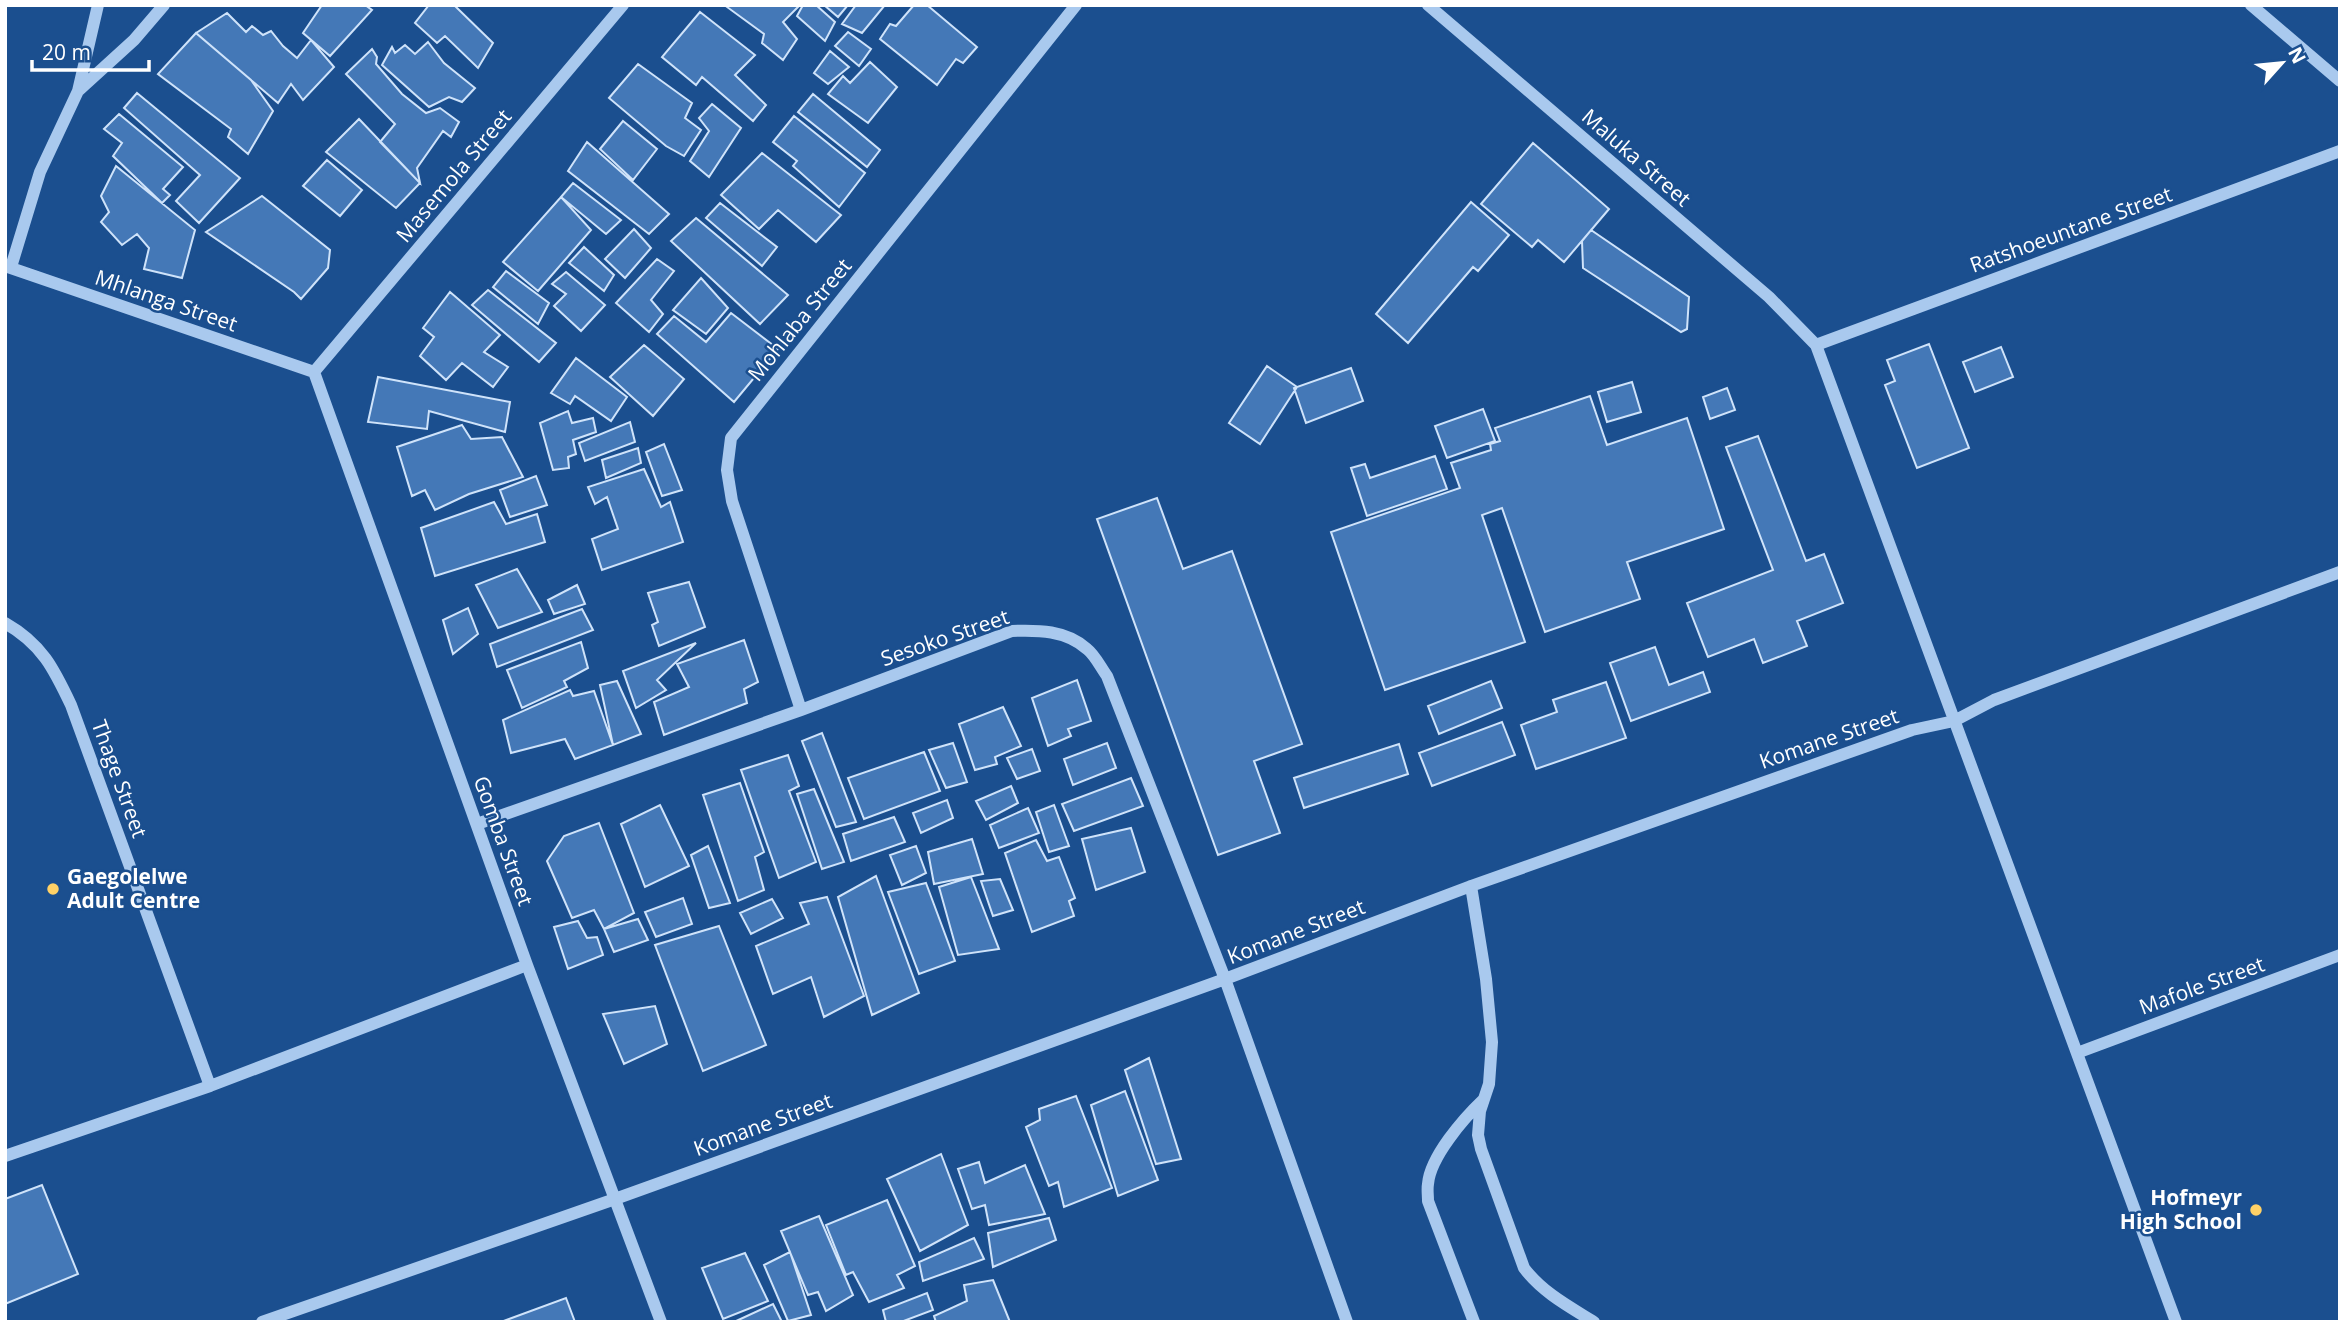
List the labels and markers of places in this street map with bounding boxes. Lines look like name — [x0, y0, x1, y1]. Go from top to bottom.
place label: Gaegolelwe Adult Centre — [67, 862, 200, 914]
marker: Gaegolelwe Adult Centre — [45, 881, 61, 897]
place label: Hofmeyr High School — [2120, 1183, 2242, 1235]
marker: Hofmeyr High School — [2248, 1202, 2264, 1218]

